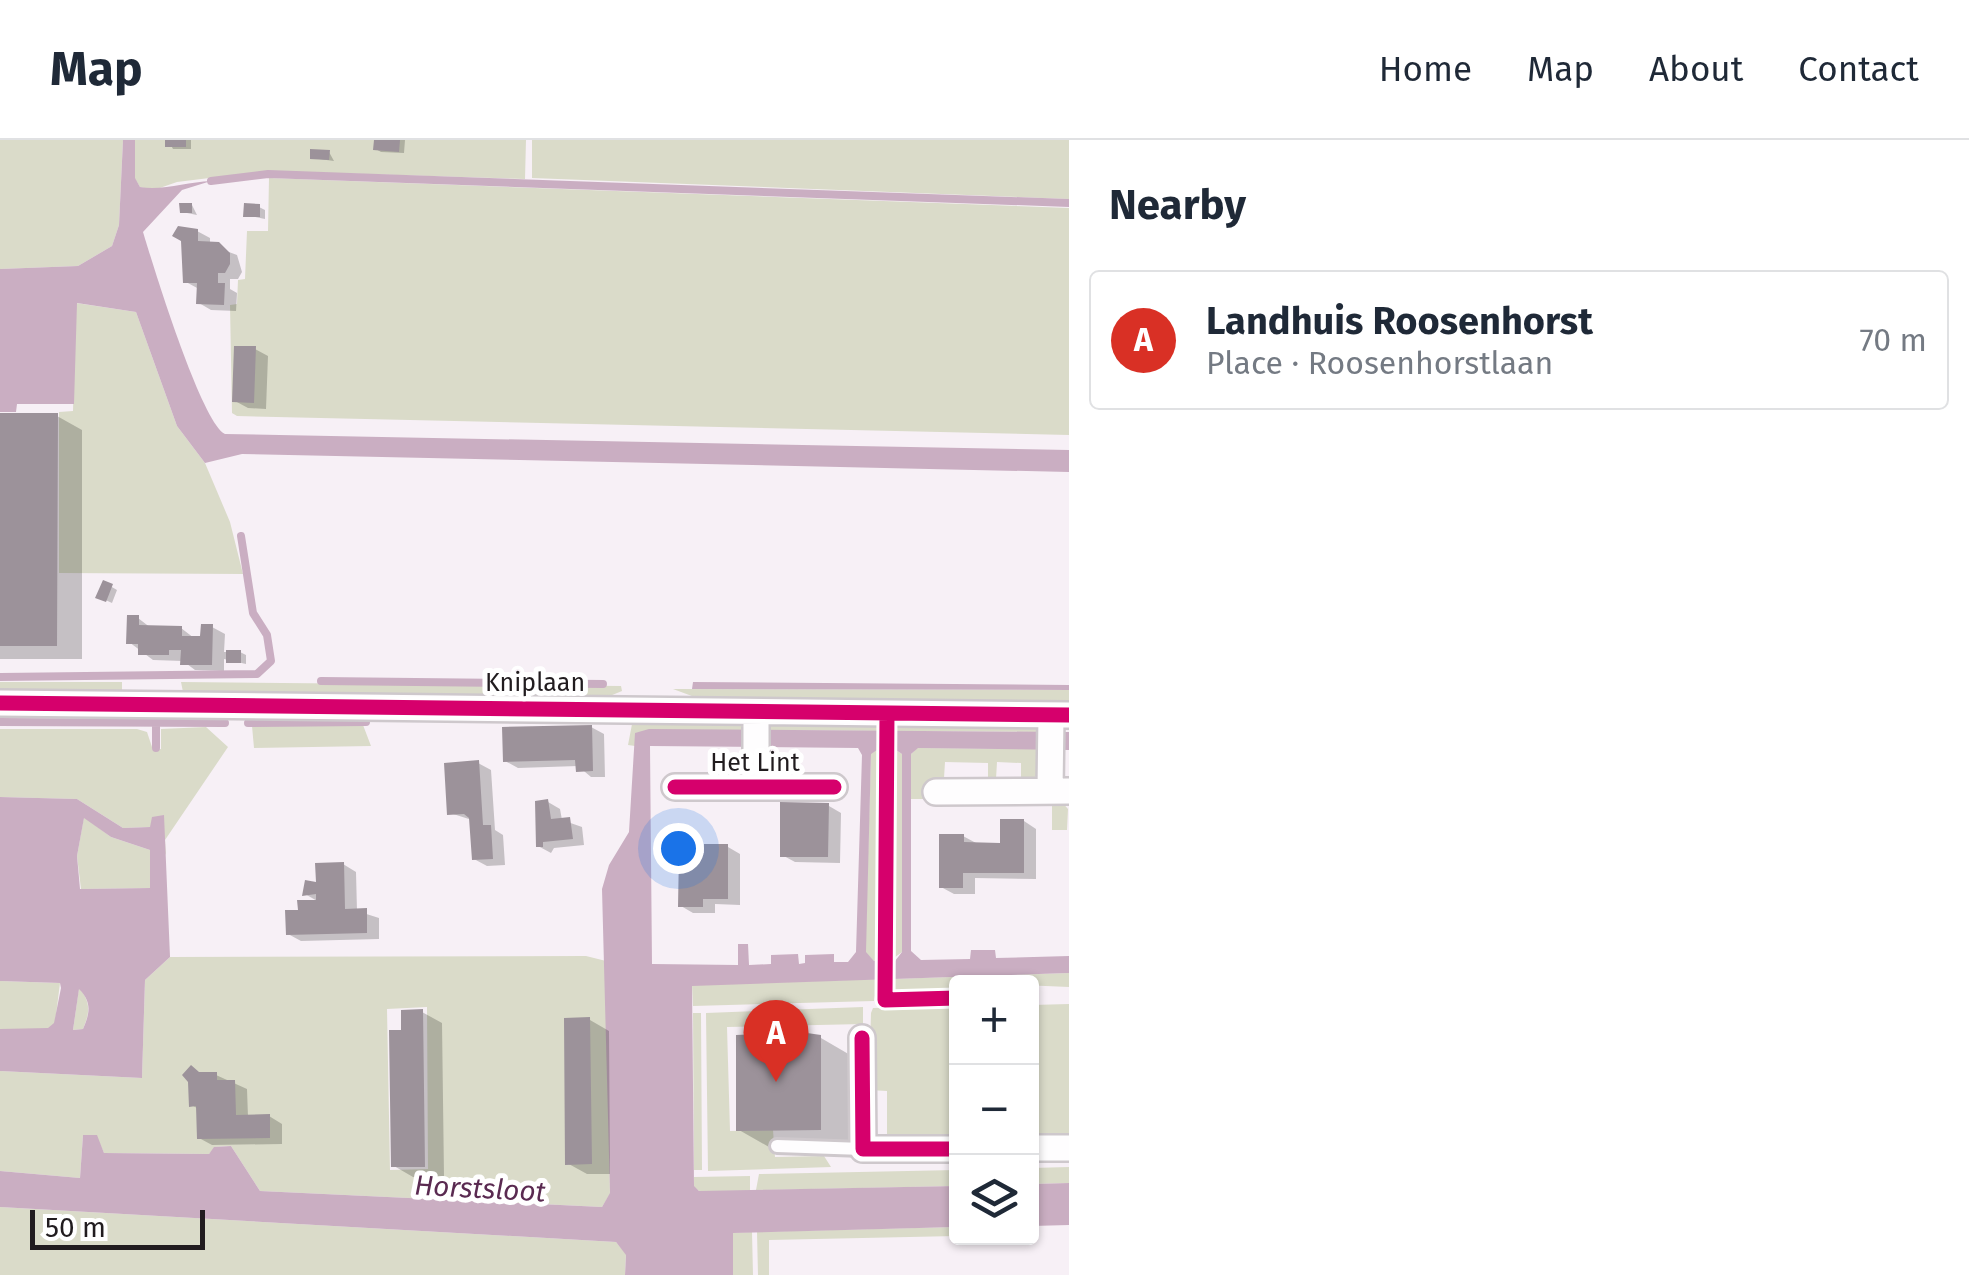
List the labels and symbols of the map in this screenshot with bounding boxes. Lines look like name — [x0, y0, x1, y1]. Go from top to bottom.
street label: Kniplaan — [485, 668, 585, 698]
street label: Het Lint — [710, 748, 801, 778]
your location — [653, 823, 704, 874]
pin: A — [744, 1000, 808, 1082]
water label: Horstsloot — [414, 1169, 546, 1208]
scale bar — [30, 1205, 205, 1250]

